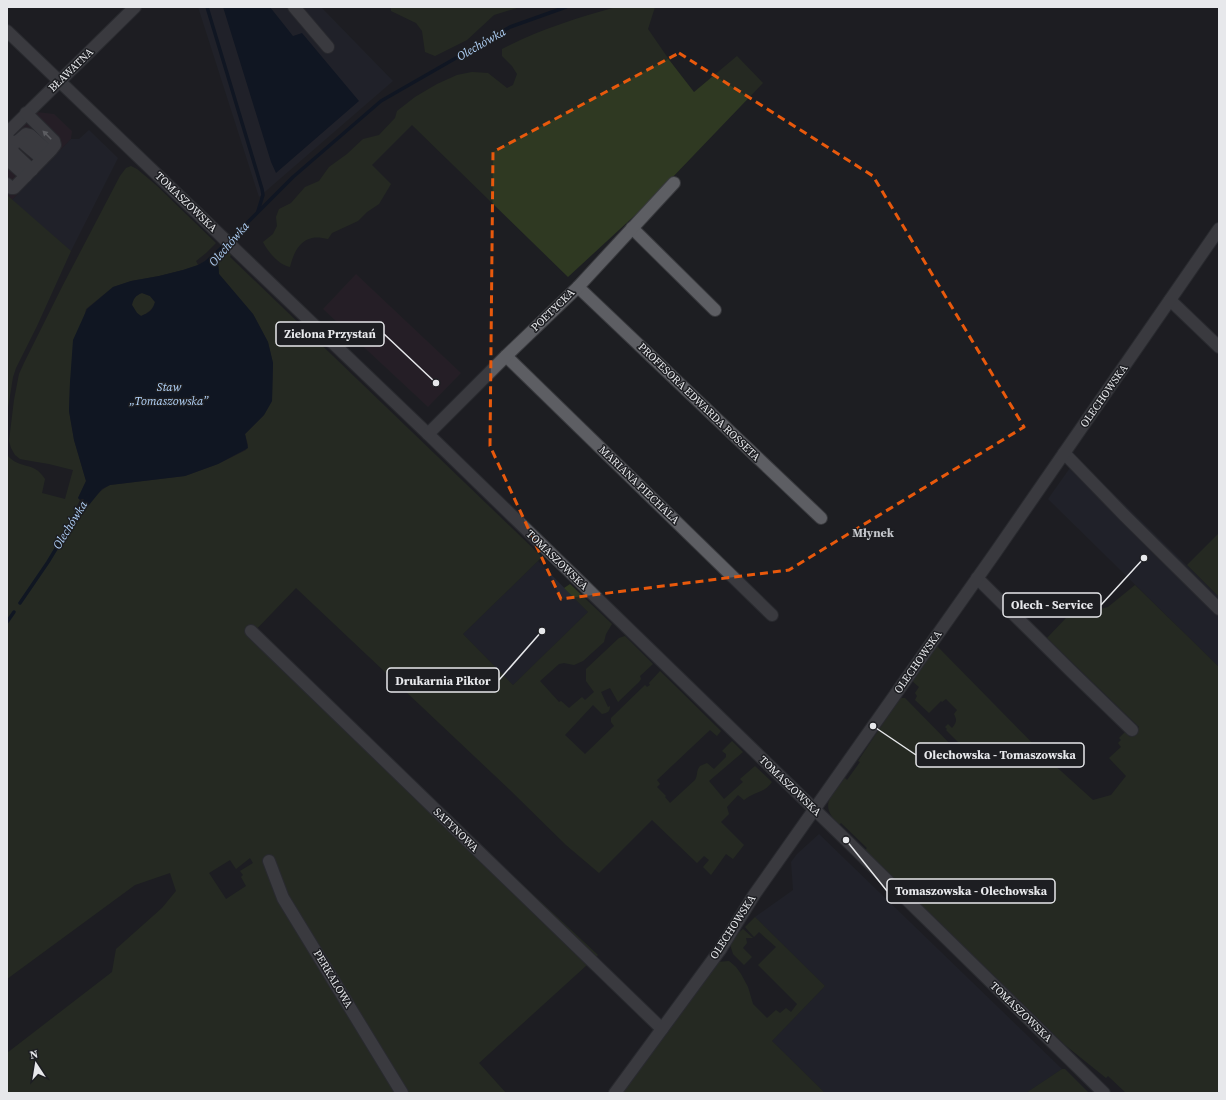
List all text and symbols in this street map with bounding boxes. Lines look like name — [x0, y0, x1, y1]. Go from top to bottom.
water label: Olechówka — [454, 23, 509, 64]
street label: BŁAWATNA — [45, 44, 97, 95]
one-way arrow — [43, 130, 52, 140]
street label: TOMASZOWSKA — [152, 168, 221, 236]
water label: Olechówka — [205, 218, 253, 270]
street label: POETYCKA — [528, 285, 579, 335]
callout: Zielona Przystań — [276, 322, 384, 346]
text: Zielona Przystań — [284, 326, 376, 342]
street label: PROFESORA EDWARDA ROSSETA — [635, 340, 764, 465]
street label: OLECHOWSKA — [1077, 361, 1132, 431]
water label: Staw „Tomaszowska” — [129, 379, 209, 409]
street label: MARIANA PIECHALA — [595, 443, 683, 528]
water label: Olechówka — [49, 497, 91, 552]
district label: Młynek — [852, 525, 895, 541]
street label: TOMASZOWSKA — [523, 526, 592, 594]
callout: Olech - Service — [1003, 593, 1101, 617]
text: Olech - Service — [1011, 597, 1093, 613]
street label: OLECHOWSKA — [891, 627, 946, 697]
callout: Drukarnia Piktor — [387, 668, 499, 692]
text: Drukarnia Piktor — [395, 673, 491, 689]
callout: Olechowska - Tomaszowska — [916, 743, 1084, 767]
text: Olechowska - Tomaszowska — [924, 747, 1077, 763]
street label: TOMASZOWSKA — [756, 752, 825, 820]
street label: SATYNOWA — [430, 805, 482, 856]
callout: Tomaszowska - Olechowska — [887, 879, 1055, 903]
text: Tomaszowska - Olechowska — [895, 883, 1048, 899]
street label: OLECHOWSKA — [707, 891, 760, 962]
street label: PERKALOWA — [310, 947, 357, 1011]
street label: TOMASZOWSKA — [987, 978, 1056, 1046]
north arrow — [16, 1044, 56, 1084]
text: N — [29, 1047, 40, 1063]

